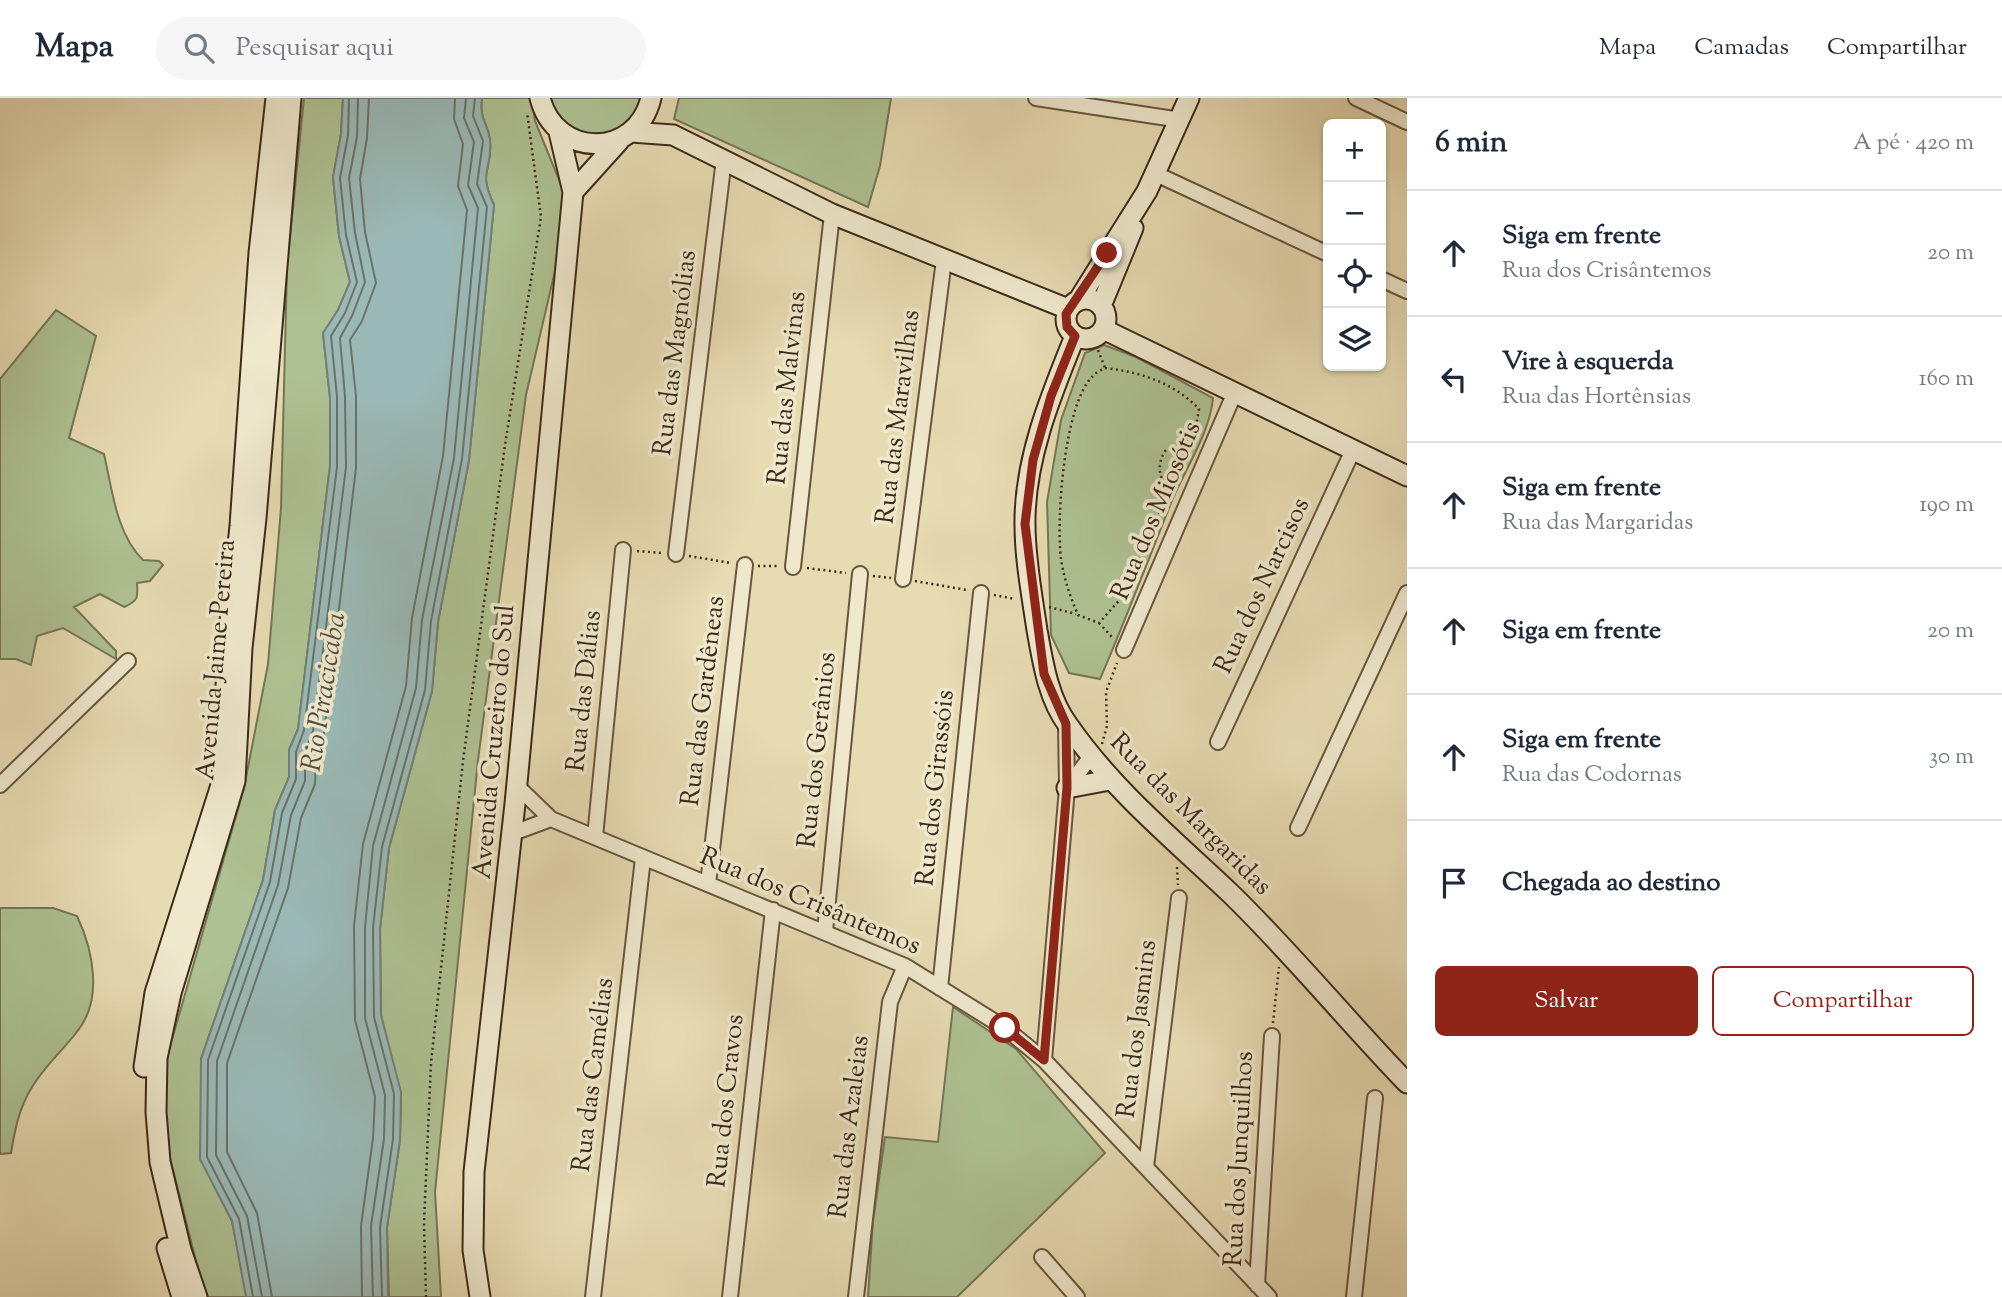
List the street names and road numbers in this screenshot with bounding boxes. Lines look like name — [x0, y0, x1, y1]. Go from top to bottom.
street label: Rua das Magnólias — [645, 248, 707, 458]
street label: Rua das Malvinas — [759, 289, 817, 487]
street label: Rua das Maravilhas — [868, 308, 930, 526]
street label: Rua dos Miosótis — [1103, 416, 1211, 606]
street label: Rua dos Narcisos — [1206, 492, 1320, 680]
street label: Avenida Jaime Pereira — [188, 538, 246, 782]
street label: Rua das Gardêneas — [673, 594, 735, 808]
street label: Avenida Cruzeiro do Sul — [465, 603, 525, 881]
street label: Rua das Dálias — [558, 608, 612, 774]
street label: Rua dos Gerânios — [789, 650, 847, 850]
street label: Rua dos Girassóis — [907, 688, 965, 888]
street label: Rua das Margaridas — [1100, 725, 1280, 905]
street label: Rua dos Crisântemos — [694, 839, 926, 965]
street label: Rua dos Jasmins — [1109, 938, 1167, 1120]
street label: Rua das Camélias — [564, 976, 624, 1174]
street label: Rua dos Cravos — [700, 1013, 754, 1189]
street label: Rua das Azaleias — [820, 1033, 880, 1221]
street label: Rua dos Junquilhos — [1216, 1050, 1264, 1268]

